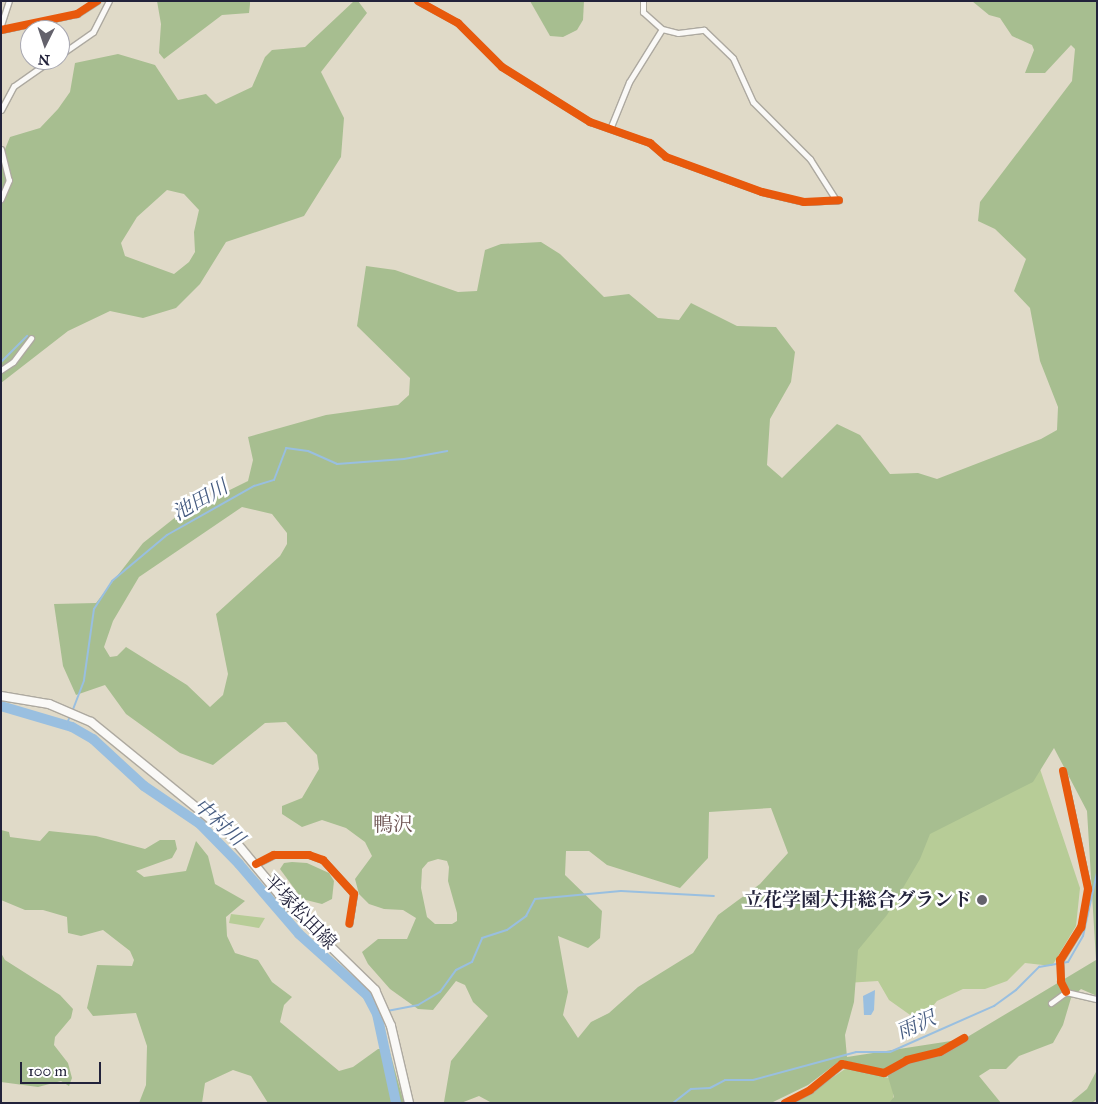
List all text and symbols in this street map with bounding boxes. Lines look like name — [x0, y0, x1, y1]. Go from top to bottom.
north arrow — [20, 20, 70, 70]
text: N — [37, 51, 51, 68]
water label: 池田川 — [168, 475, 232, 525]
water label: 中村川 — [189, 793, 249, 851]
district label: 鴨沢 — [373, 812, 413, 836]
street label: 平塚松田線 — [259, 870, 341, 954]
place label: 立花学園大井総合グランド — [744, 889, 972, 911]
marker: 立花学園大井総合グランド — [976, 894, 988, 906]
water label: 雨沢 — [893, 1006, 939, 1044]
scale bar — [22, 1052, 104, 1084]
text: 100 m — [28, 1062, 67, 1080]

